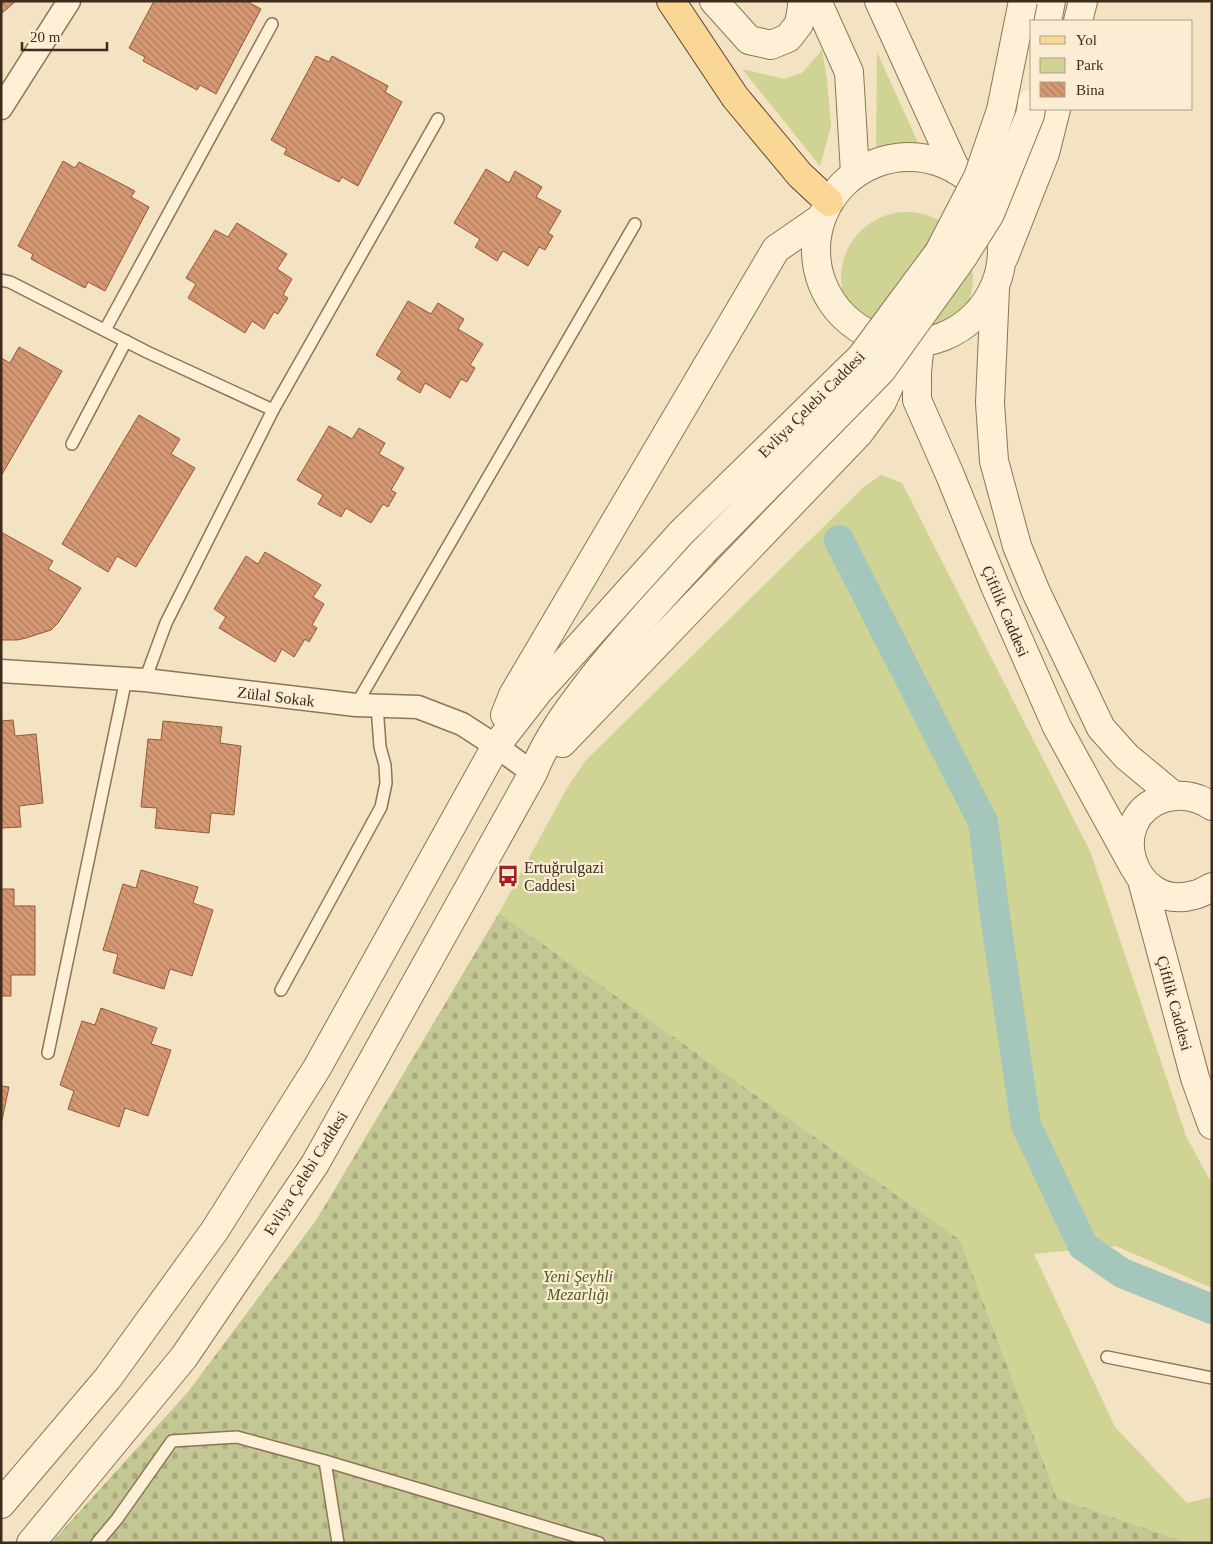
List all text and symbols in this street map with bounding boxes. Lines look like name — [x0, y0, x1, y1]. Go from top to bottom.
scale bar — [22, 20, 108, 52]
legend — [1030, 20, 1193, 110]
text: 20 m — [30, 29, 61, 45]
text: Yol — [1076, 32, 1097, 48]
text: Park — [1076, 57, 1104, 73]
text: Bina — [1076, 82, 1105, 98]
street label: Evliya Çelebi Caddesi — [755, 347, 869, 462]
street label: Çiftlik Caddesi — [978, 563, 1033, 660]
street label: Zülal Sokak — [236, 683, 316, 710]
place label: Ertuğrulgazi Caddesi — [524, 859, 605, 894]
bus stop icon: Ertuğrulgazi Caddesi — [495, 863, 521, 889]
street label: Çiftlik Caddesi — [1153, 954, 1195, 1053]
street label: Evliya Çelebi Caddesi — [260, 1108, 352, 1239]
park label: Yeni Şeyhli Mezarlığı — [543, 1268, 613, 1304]

